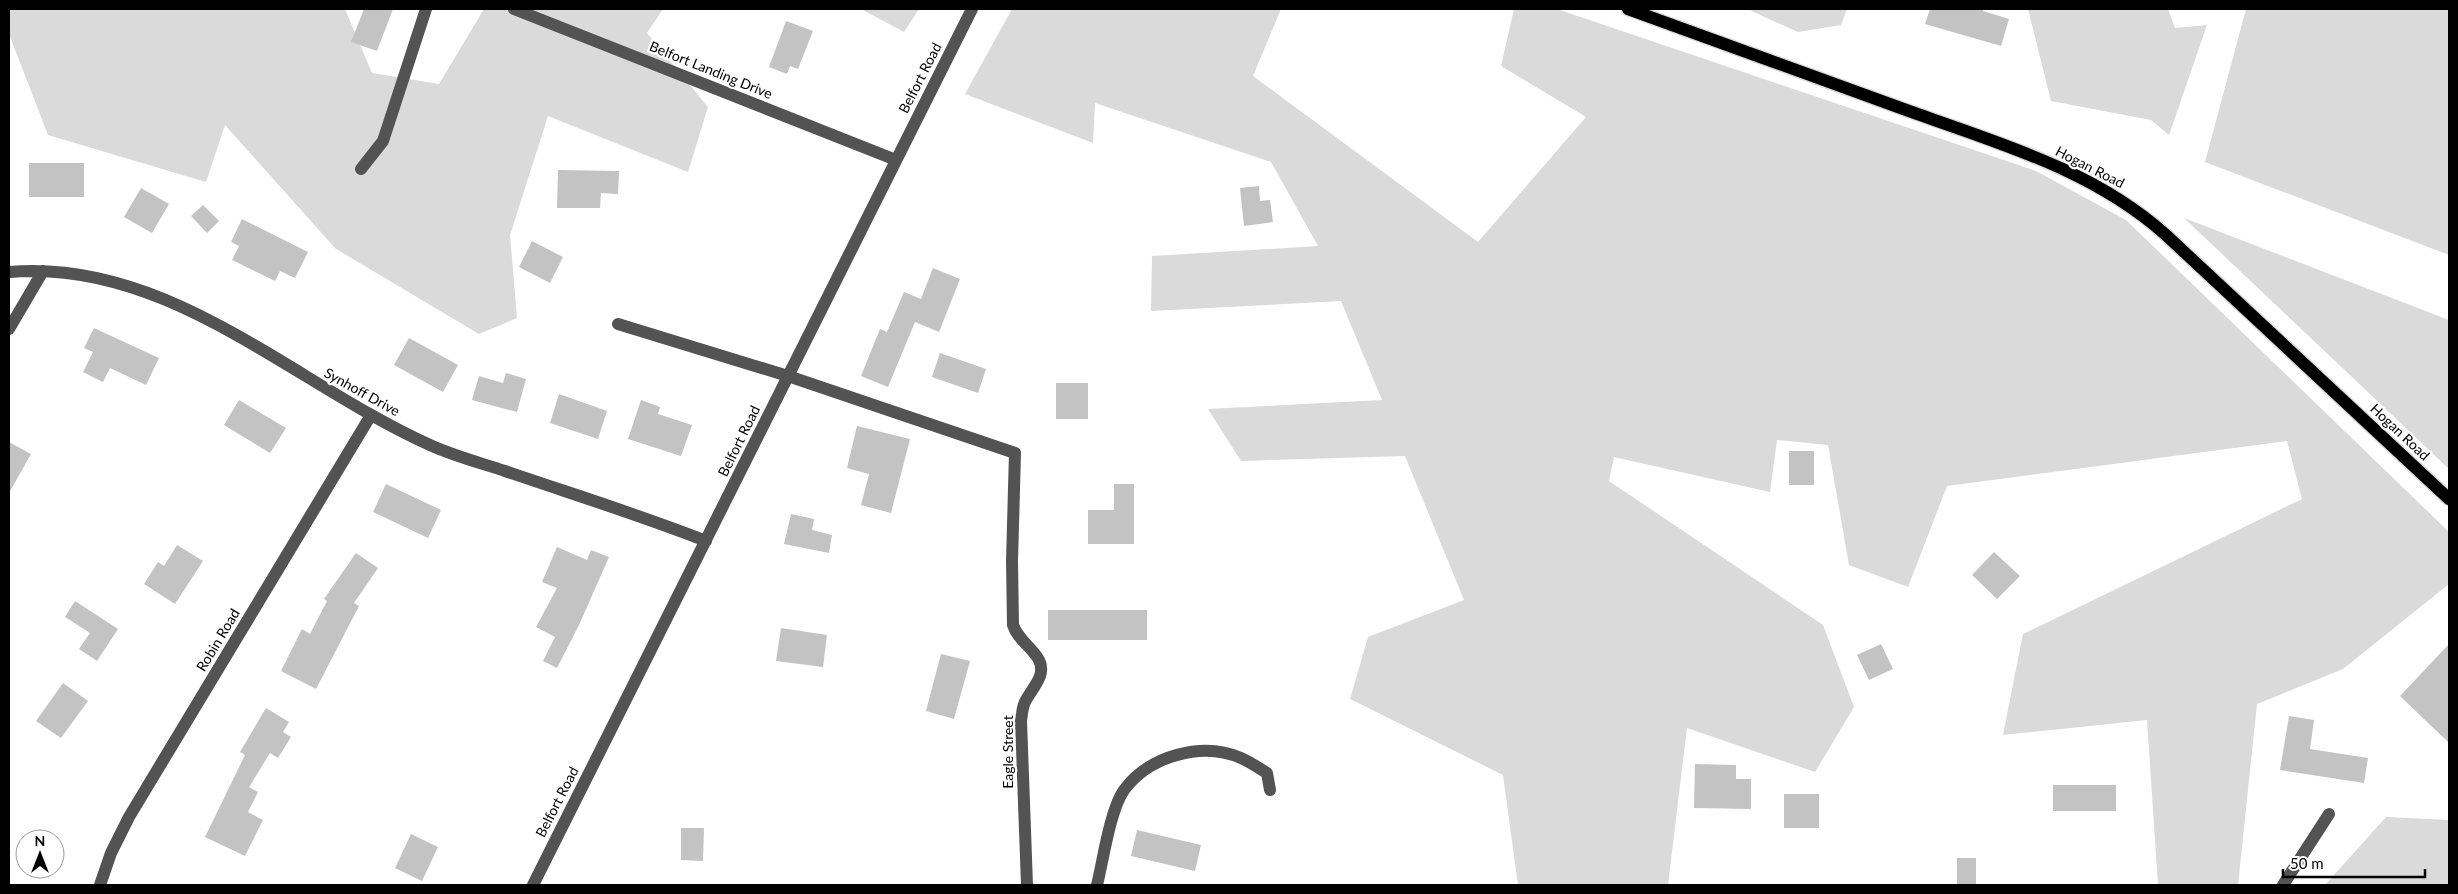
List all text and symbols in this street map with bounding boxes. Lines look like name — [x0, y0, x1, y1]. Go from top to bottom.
street label: Belfort Landing Drive — [647, 37, 775, 102]
street label: Belfort Road — [894, 40, 945, 116]
street label: Hogan Road — [2053, 142, 2128, 191]
street label: Synhoff Drive — [321, 364, 403, 419]
street label: Hogan Road — [2367, 400, 2434, 463]
street label: Belfort Road — [714, 402, 763, 479]
street label: Robin Road — [192, 605, 243, 674]
street label: Eagle Street — [999, 715, 1016, 789]
street label: Belfort Road — [531, 764, 582, 840]
north arrow — [15, 829, 65, 879]
text: N — [35, 832, 45, 849]
scale bar — [2283, 846, 2426, 878]
text: 50 m — [2290, 854, 2324, 872]

